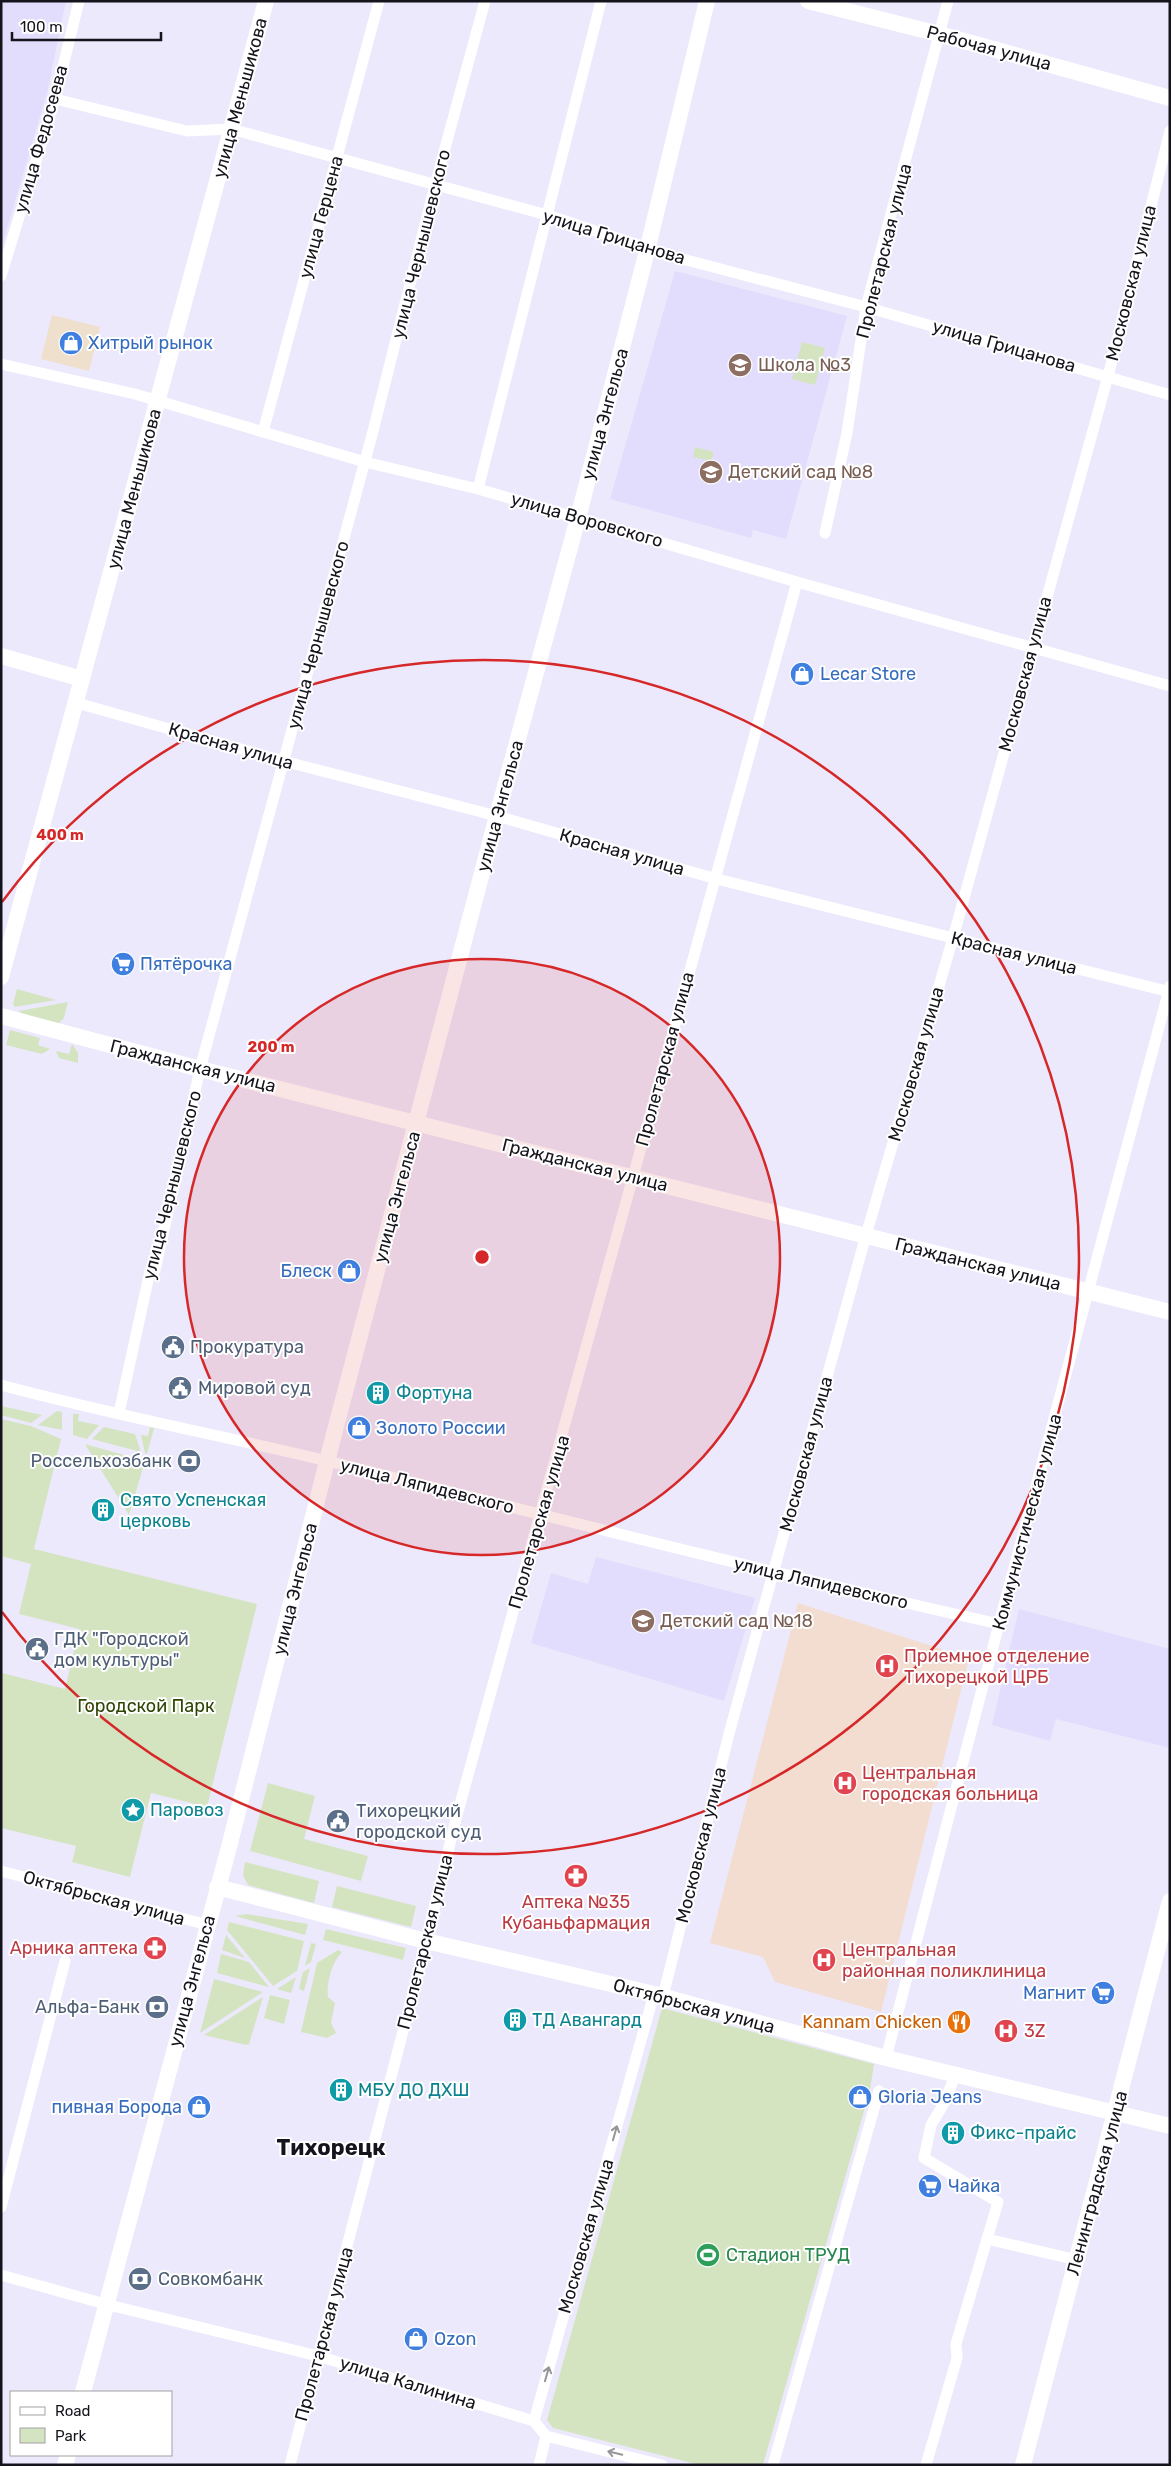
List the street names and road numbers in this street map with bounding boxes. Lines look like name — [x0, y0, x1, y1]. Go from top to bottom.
street label: улица Меньшикова — [208, 15, 272, 181]
street label: Рабочая улица — [924, 21, 1054, 75]
street label: улица Федосеева — [9, 62, 73, 216]
street label: улица Чернышевского — [387, 147, 455, 341]
street label: улица Герцена — [294, 153, 348, 281]
street label: Пролетарская улица — [852, 161, 916, 341]
street label: Московская улица — [1101, 203, 1161, 363]
street label: улица Грицанова — [540, 205, 688, 269]
street label: улица Грицанова — [930, 315, 1078, 377]
street label: улица Энгельса — [577, 346, 633, 482]
street label: улица Меньшикова — [102, 406, 166, 572]
street label: улица Воровского — [508, 488, 666, 552]
street label: улица Чернышевского — [282, 538, 354, 732]
street label: Московская улица — [994, 594, 1056, 754]
street label: Красная улица — [166, 718, 296, 774]
street label: улица Энгельса — [472, 738, 528, 874]
street label: Красная улица — [557, 824, 687, 880]
street label: Красная улица — [949, 927, 1079, 979]
street label: Пролетарская улица — [631, 969, 699, 1149]
street label: Московская улица — [883, 984, 949, 1144]
street label: Гражданская улица — [108, 1035, 278, 1097]
street label: улица Чернышевского — [138, 1088, 206, 1282]
street label: улица Энгельса — [369, 1129, 425, 1265]
street label: Гражданская улица — [500, 1134, 670, 1196]
street label: Гражданская улица — [893, 1233, 1063, 1295]
street label: Московская улица — [775, 1374, 837, 1534]
street label: Коммунистическая улица — [987, 1411, 1067, 1633]
street label: Пролетарская улица — [504, 1433, 574, 1611]
street label: улица Ляпидевского — [338, 1454, 516, 1518]
street label: улица Энгельса — [268, 1521, 322, 1657]
street label: улица Ляпидевского — [731, 1552, 911, 1614]
street label: Московская улица — [671, 1765, 731, 1925]
street label: Пролетарская улица — [393, 1852, 457, 2032]
street label: Октябрьская улица — [21, 1866, 187, 1930]
street label: улица Энгельса — [164, 1913, 220, 2049]
street label: Октябрьская улица — [611, 1974, 777, 2038]
street label: Ленинградская улица — [1062, 2088, 1132, 2278]
street label: Московская улица — [553, 2156, 619, 2316]
street label: Пролетарская улица — [290, 2244, 358, 2424]
street label: улица Калинина — [337, 2352, 479, 2414]

